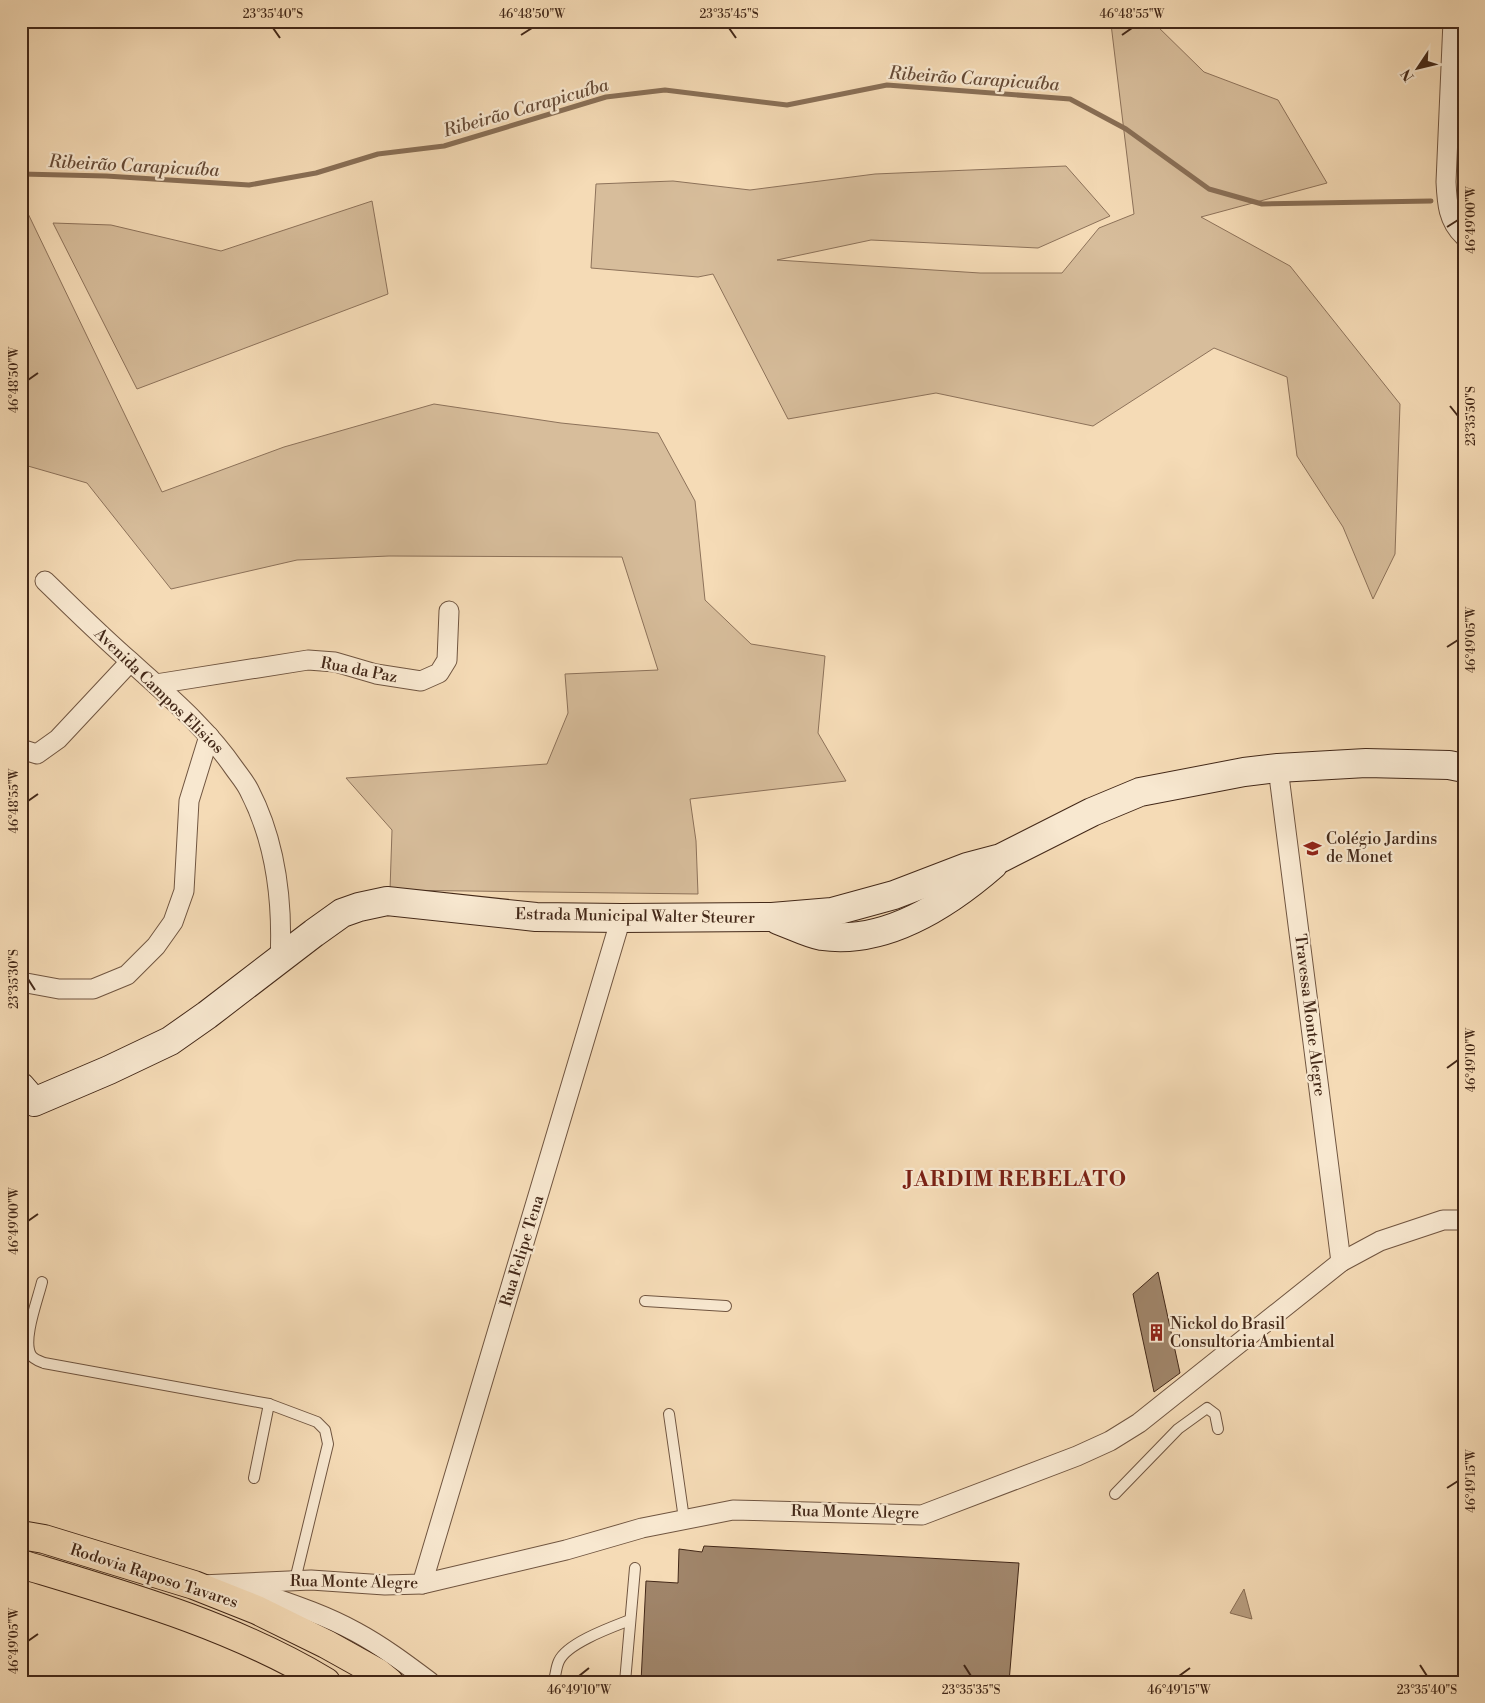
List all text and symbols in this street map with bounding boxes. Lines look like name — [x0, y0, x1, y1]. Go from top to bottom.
text: 23°35'40"S — [243, 7, 303, 22]
text: 46°48'50"W — [499, 7, 566, 22]
text: 23°35'45"S — [699, 7, 759, 22]
text: 46°48'55"W — [1100, 7, 1166, 22]
north arrow — [1392, 42, 1442, 92]
water label: Ribeirão Carapicuíba — [887, 61, 1061, 97]
text: N — [1398, 65, 1419, 85]
water label: Ribeirão Carapicuíba — [440, 73, 612, 143]
water label: Ribeirão Carapicuíba — [47, 150, 221, 182]
text: 46°49'00"W — [1464, 185, 1479, 254]
text: 46°48'50"W — [7, 346, 22, 413]
text: 23°35'50"S — [1464, 386, 1479, 446]
text: 46°49'05"W — [1464, 606, 1479, 673]
street label: Avenida Campos Elisios — [89, 623, 228, 758]
street label: Rua da Paz — [319, 653, 399, 687]
text: 46°48'55"W — [7, 767, 22, 833]
place label: Colégio Jardins de Monet — [1326, 829, 1437, 867]
school or university icon: Colégio Jardins de Monet — [1302, 838, 1322, 858]
street label: Estrada Municipal Walter Steurer — [515, 904, 755, 928]
street label: Travessa Monte Alegre — [1290, 933, 1330, 1097]
text: 23°35'30"S — [7, 949, 22, 1009]
text: 46°49'10"W — [1464, 1027, 1479, 1092]
district label: JARDIM REBELATO — [902, 1167, 1127, 1193]
text: 46°49'00"W — [7, 1186, 22, 1255]
street label: Rua Felipe Tena — [496, 1192, 549, 1309]
place label: Nickol do Brasil Consultoria Ambiental — [1170, 1314, 1335, 1352]
building icon: Nickol do Brasil Consultoria Ambiental — [1146, 1323, 1166, 1343]
text: 46°49'15"W — [1464, 1448, 1479, 1513]
street label: Rua Monte Alegre — [791, 1501, 919, 1523]
street label: Rodovia Raposo Tavares — [67, 1539, 241, 1613]
street label: Rua Monte Alegre — [290, 1571, 418, 1593]
text: 46°49'05"W — [7, 1607, 22, 1674]
text: 46°49'10"W — [547, 1683, 612, 1698]
text: 23°35'35"S — [942, 1683, 1000, 1698]
text: 46°49'15"W — [1147, 1683, 1212, 1698]
text: 23°35'40"S — [1397, 1683, 1457, 1698]

